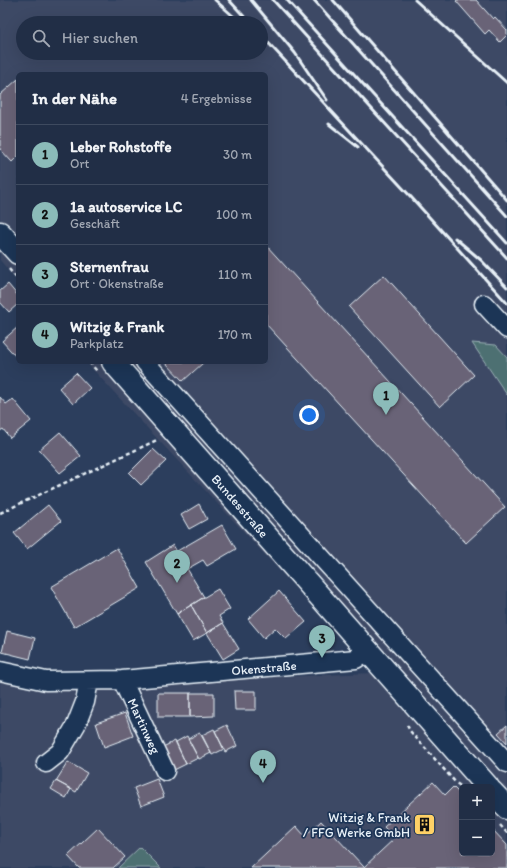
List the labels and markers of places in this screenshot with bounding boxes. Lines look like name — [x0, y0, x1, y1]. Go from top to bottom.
pin: 1 — [373, 382, 399, 415]
pin: 2 — [164, 550, 190, 583]
pin: 3 — [309, 625, 335, 658]
pin: 4 — [250, 750, 276, 783]
place label: Witzig & Frank / FFG Werke GmbH — [303, 810, 410, 840]
building icon: Witzig & Frank / FFG Werke GmbH — [412, 811, 438, 837]

